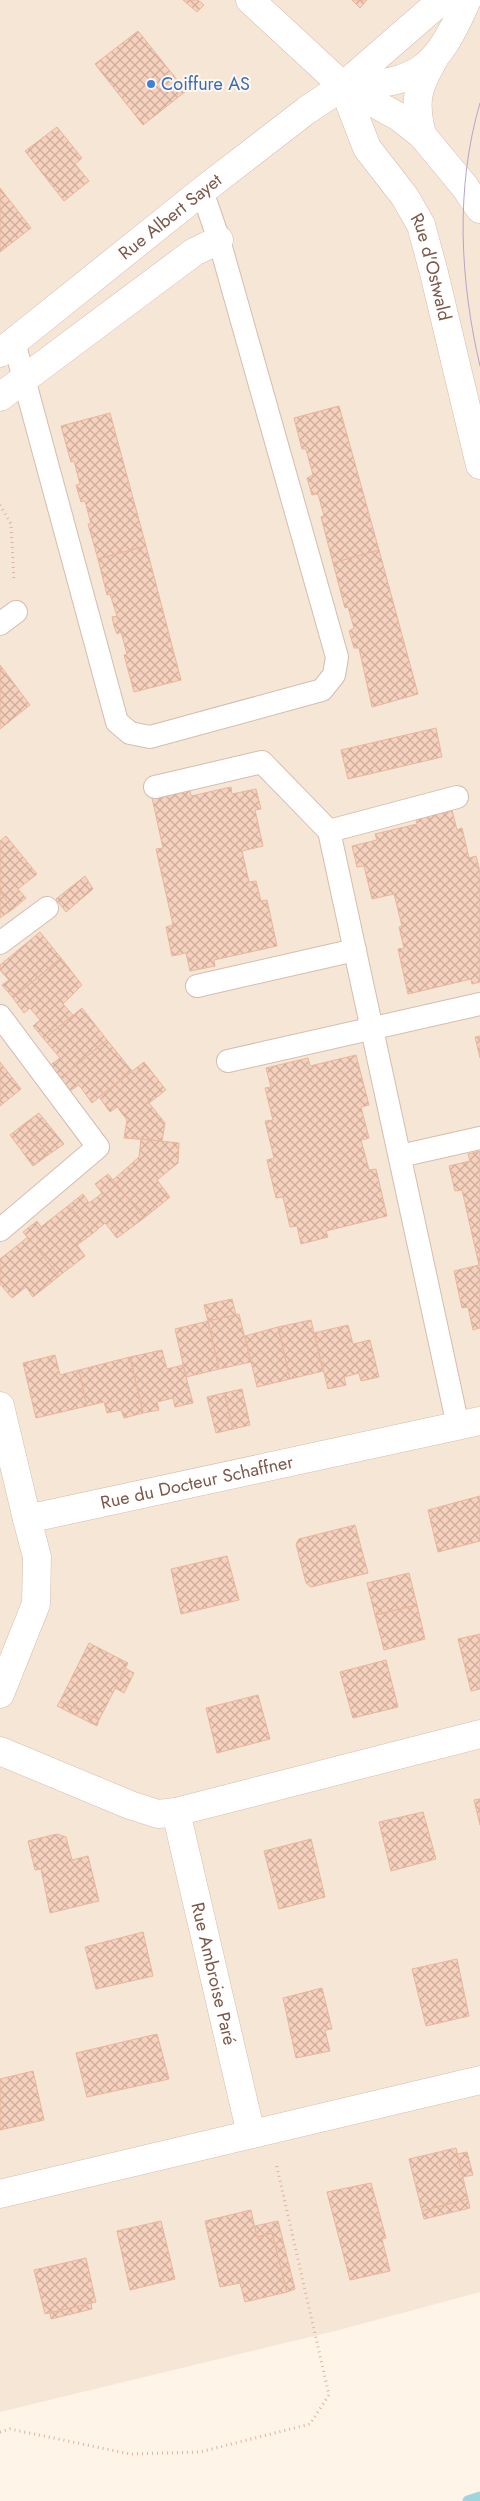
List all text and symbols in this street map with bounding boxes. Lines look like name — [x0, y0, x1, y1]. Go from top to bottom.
place label: Coiffure AS — [161, 71, 250, 97]
marker: Coiffure AS — [145, 78, 157, 90]
street label: Rue Albert Sayet — [113, 167, 228, 266]
street label: Rue d'Ostwald — [404, 208, 458, 323]
street label: Rue du Docteur Schaffner — [98, 1449, 296, 1516]
street label: Rue Ambroise Paré — [184, 1900, 243, 2048]

